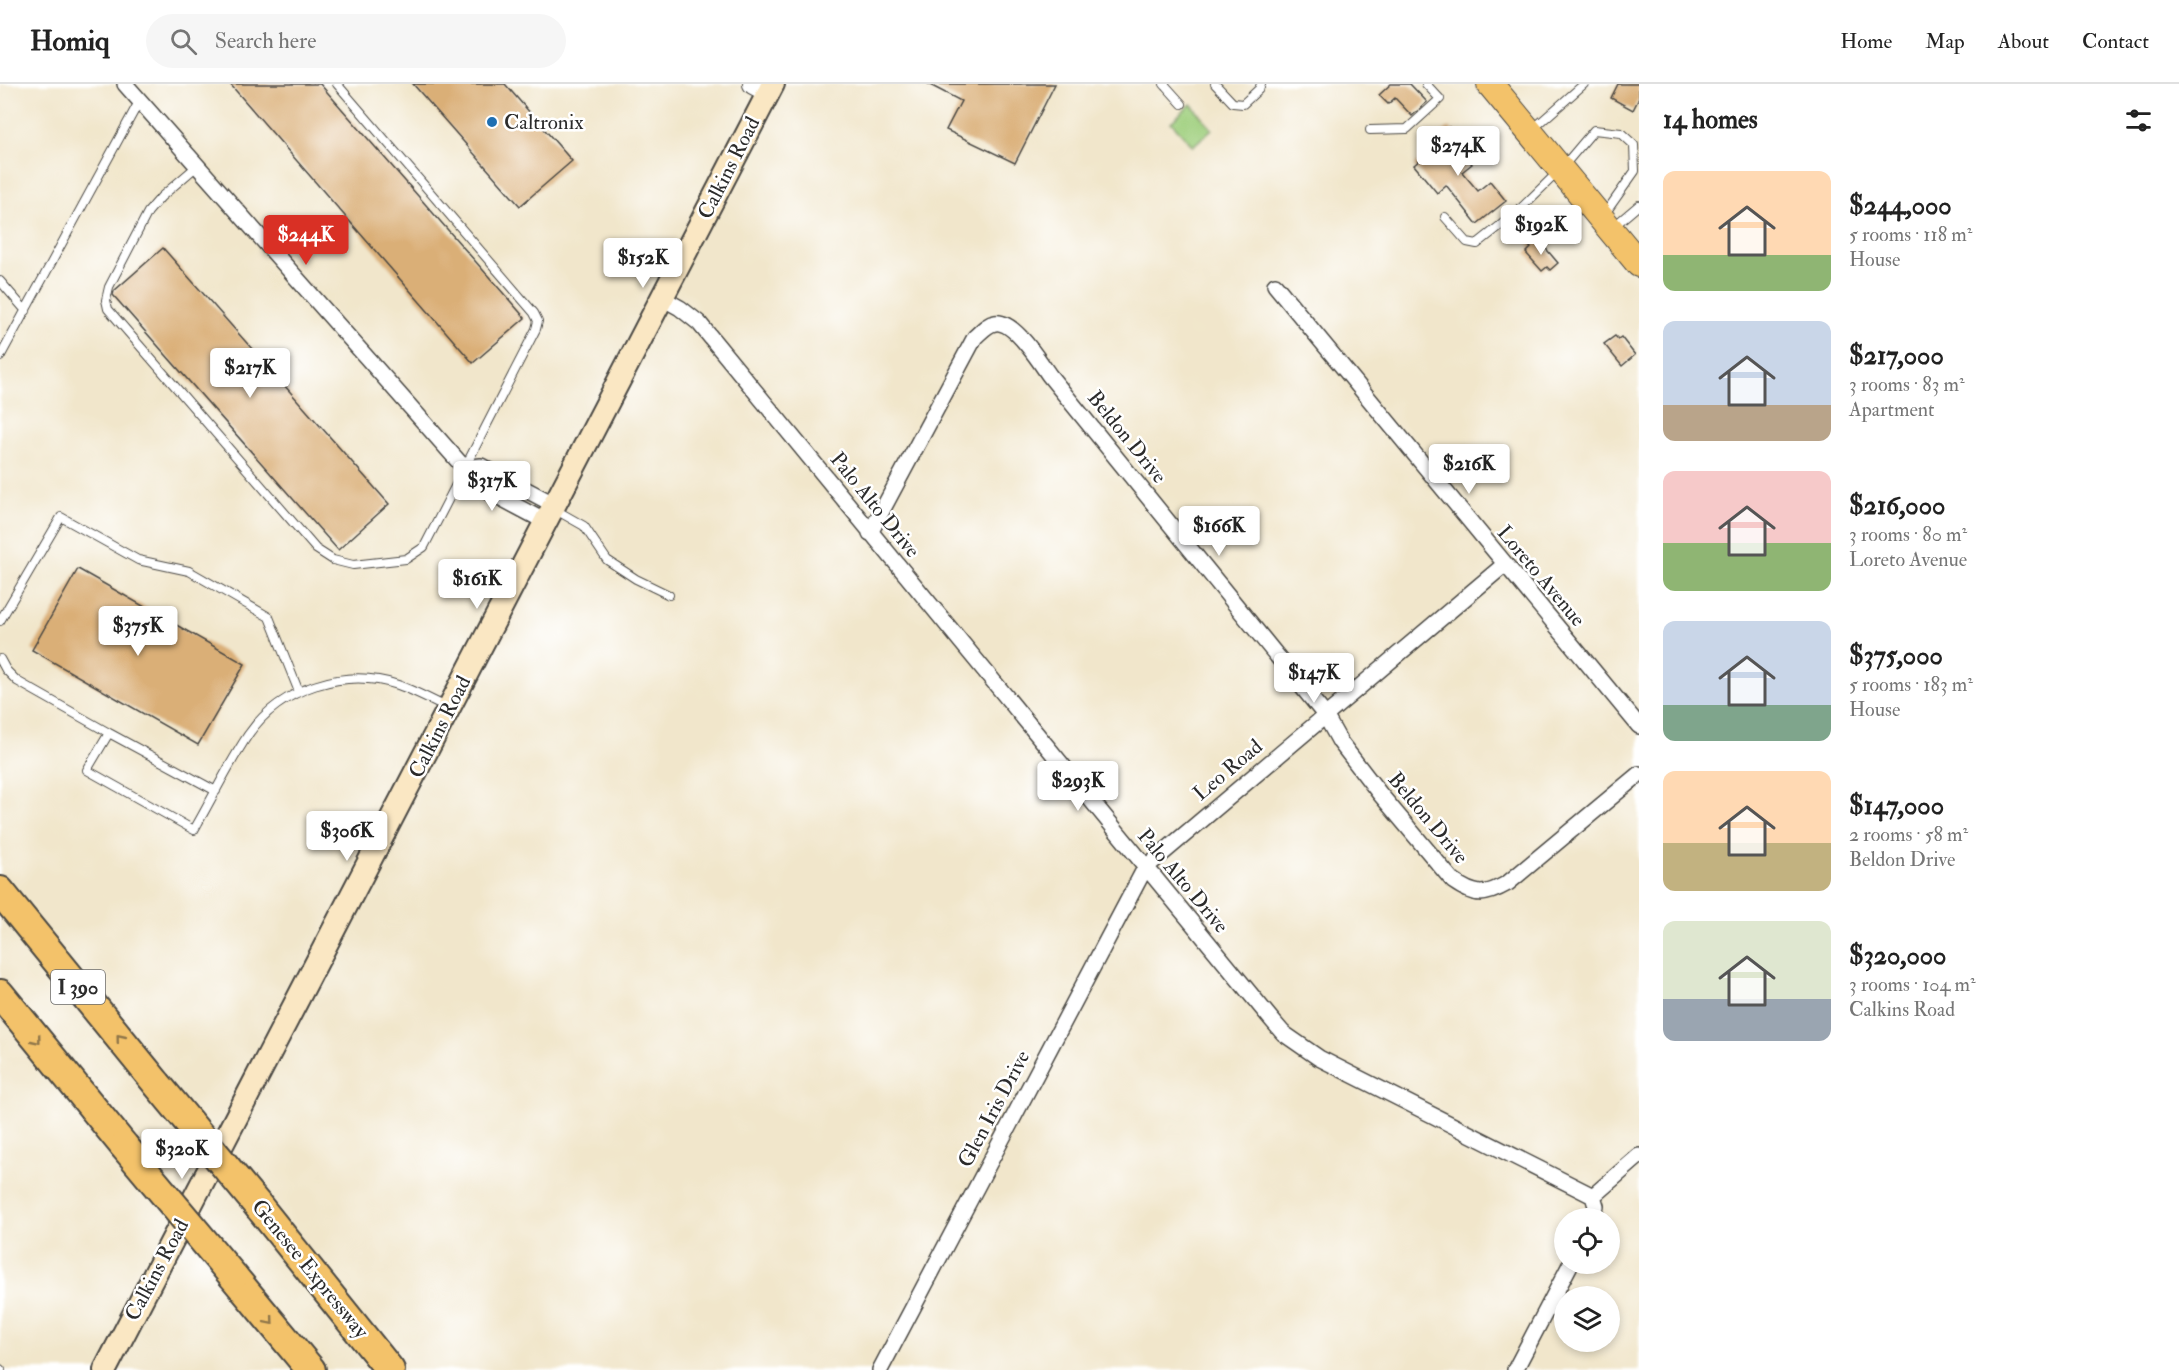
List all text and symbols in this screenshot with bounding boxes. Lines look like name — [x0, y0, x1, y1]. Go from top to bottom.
search box — [146, 14, 566, 68]
text: Homiq — [30, 24, 110, 59]
icon: search — [167, 25, 200, 58]
text: Search here — [215, 27, 316, 55]
text: Home — [1840, 28, 1892, 55]
text: Map — [1925, 28, 1965, 55]
text: About — [1998, 28, 2049, 55]
text: Contact — [2082, 28, 2149, 55]
text: 14 homes — [1663, 104, 1758, 136]
icon: filters — [2122, 104, 2155, 137]
place label: Caltronix — [504, 109, 584, 136]
street label: Calkins Road — [692, 112, 767, 224]
marker: Caltronix — [485, 115, 499, 129]
pin: $274K — [1416, 126, 1500, 177]
text: $274K — [1431, 133, 1485, 158]
text: $244,000 — [1849, 190, 1952, 222]
icon: home — [1711, 195, 1783, 267]
pin: $192K — [1499, 205, 1583, 256]
text: $192K — [1515, 212, 1567, 237]
pin: $244K — [264, 215, 348, 266]
text: $244K — [277, 222, 335, 247]
text: 5 rooms · 118 m² — [1849, 222, 1972, 247]
pin: $152K — [601, 238, 685, 289]
text: $152K — [617, 245, 669, 270]
text: House — [1849, 247, 1900, 272]
text: $217,000 — [1849, 340, 1944, 372]
icon: home — [1711, 345, 1783, 417]
pin: $217K — [208, 348, 292, 399]
text: $217K — [224, 355, 276, 380]
text: 3 rooms · 83 m² — [1849, 372, 1965, 397]
street label: Beldon Drive — [1081, 385, 1173, 489]
text: Apartment — [1849, 397, 1934, 422]
pin: $216K — [1427, 444, 1511, 495]
street label: Palo Alto Drive — [824, 447, 926, 563]
text: $216K — [1443, 451, 1495, 476]
pin: $317K — [450, 461, 534, 512]
text: $317K — [467, 468, 517, 493]
text: $216,000 — [1849, 490, 1945, 522]
icon: home — [1711, 495, 1783, 567]
pin: $166K — [1177, 506, 1261, 557]
text: $166K — [1193, 513, 1245, 538]
street label: Loreto Avenue — [1491, 520, 1591, 632]
text: 3 rooms · 80 m² — [1849, 522, 1967, 547]
text: Loreto Avenue — [1849, 547, 1967, 572]
pin: $161K — [435, 559, 519, 610]
text: $161K — [452, 566, 502, 591]
pin: $375K — [96, 606, 180, 657]
text: $375K — [113, 613, 163, 638]
text: $375,000 — [1849, 640, 1943, 672]
icon: home — [1711, 645, 1783, 717]
pin: $147K — [1272, 653, 1356, 704]
text: $147K — [1288, 660, 1340, 685]
street label: Calkins Road — [403, 671, 478, 783]
text: 5 rooms · 183 m² — [1849, 672, 1973, 697]
text: House — [1849, 697, 1900, 722]
street label: Leo Road — [1188, 733, 1269, 807]
pin: $293K — [1036, 761, 1120, 812]
street label: Beldon Drive — [1382, 767, 1474, 870]
text: $293K — [1051, 768, 1105, 793]
text: $147,000 — [1849, 790, 1944, 822]
icon: home — [1711, 795, 1783, 867]
pin: $306K — [305, 811, 389, 862]
text: $306K — [320, 818, 374, 843]
text: 2 rooms · 58 m² — [1849, 822, 1968, 847]
street label: Palo Alto Drive — [1131, 823, 1235, 939]
text: Beldon Drive — [1849, 847, 1955, 872]
text: $320,000 — [1849, 940, 1946, 972]
icon: home — [1711, 945, 1783, 1017]
road number: I 390 — [51, 970, 105, 1004]
text: 3 rooms · 104 m² — [1849, 972, 1976, 997]
text: Calkins Road — [1849, 997, 1955, 1022]
one-way arrow — [30, 1033, 41, 1044]
one-way arrow — [116, 1034, 127, 1045]
street label: Glen Iris Drive — [952, 1046, 1036, 1172]
pin: $320K — [140, 1129, 224, 1180]
text: $320K — [155, 1136, 209, 1161]
street label: Genesee Expressway — [245, 1194, 375, 1345]
map controls — [1554, 1208, 1620, 1352]
button: locate — [1554, 1208, 1620, 1274]
street label: Calkins Road — [119, 1214, 195, 1325]
button: layers — [1554, 1286, 1620, 1352]
one-way arrow — [263, 1314, 274, 1325]

